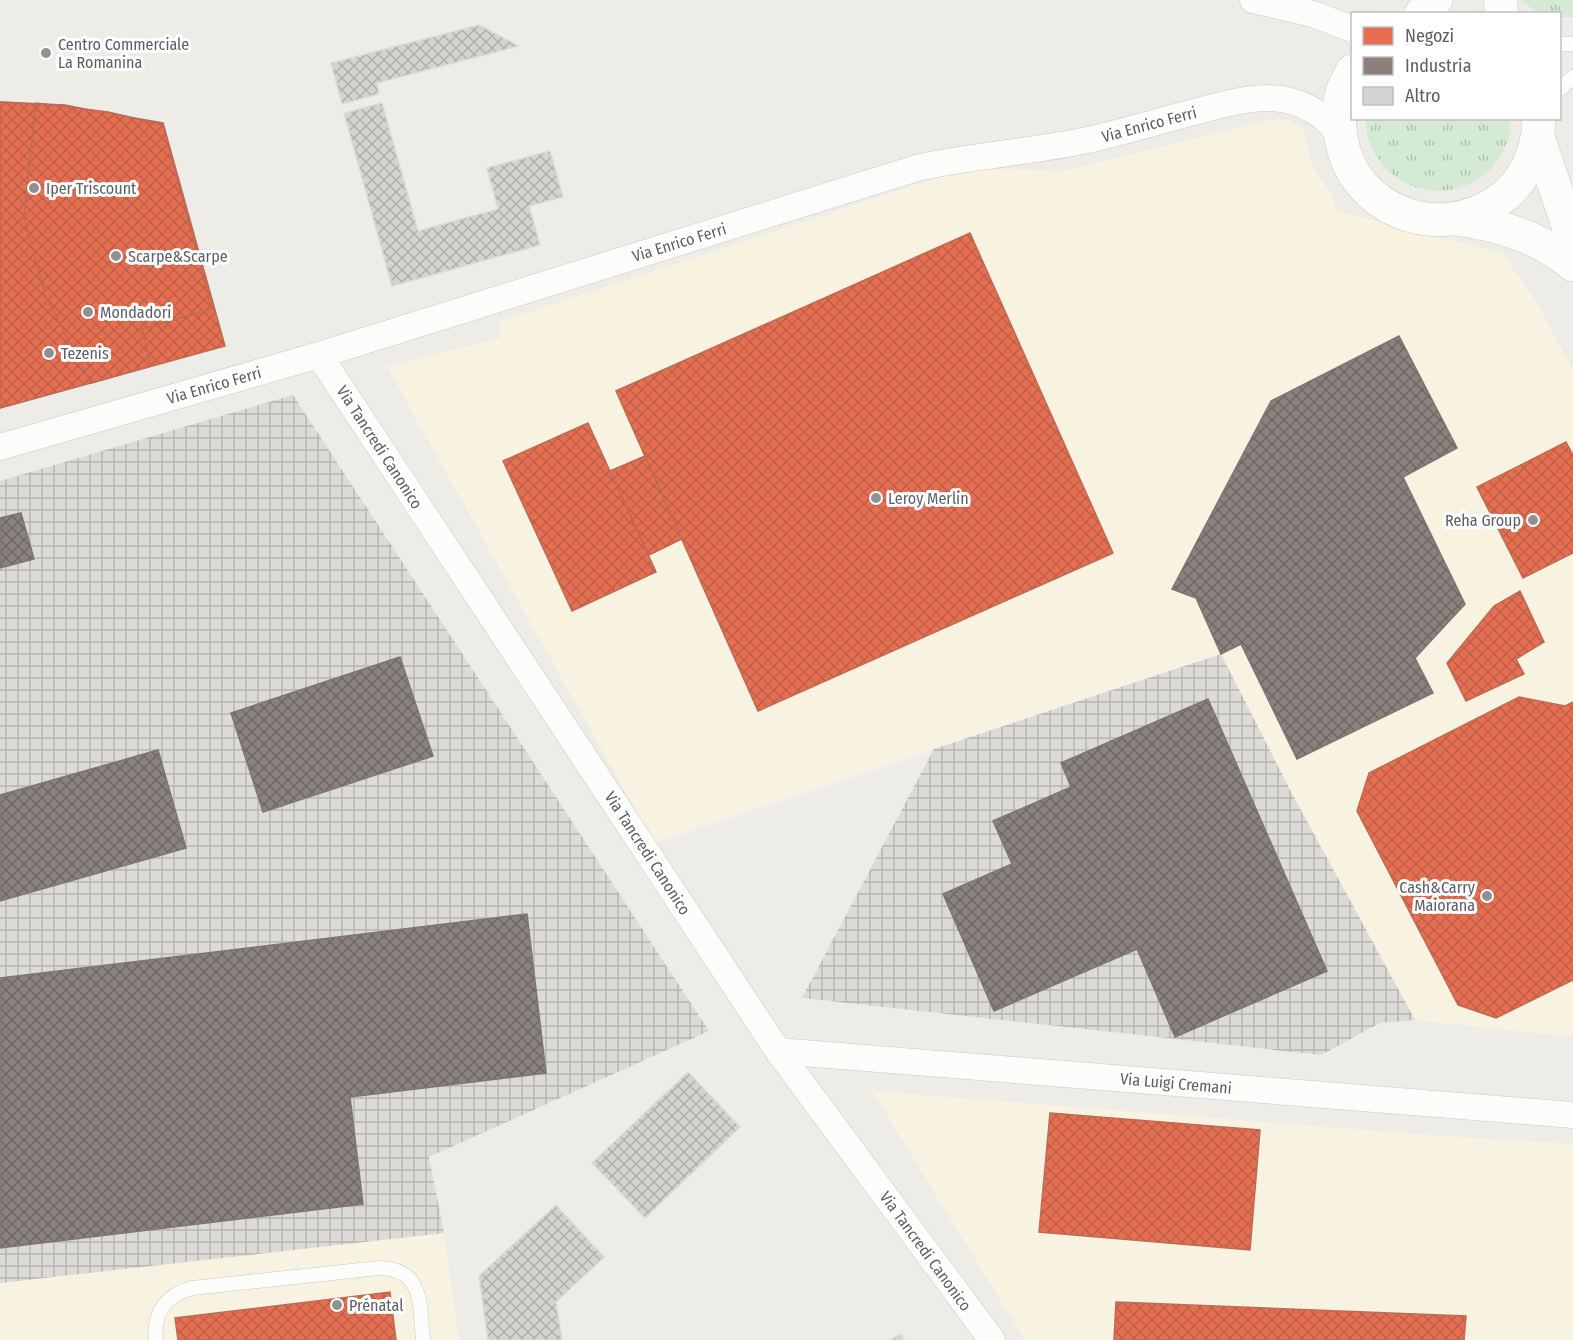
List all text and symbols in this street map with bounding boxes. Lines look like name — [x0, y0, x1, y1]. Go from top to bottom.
legend — [1351, 12, 1561, 120]
text: Negozi — [1405, 25, 1454, 47]
place label: Centro Commerciale La Romanina — [58, 35, 189, 72]
marker: Centro Commerciale La Romanina — [39, 46, 53, 60]
text: Industria — [1405, 55, 1472, 77]
text: Altro — [1405, 85, 1440, 107]
street label: Via Enrico Ferri — [1100, 103, 1199, 146]
place label: Iper Triscount — [46, 179, 137, 198]
marker: Iper Triscount — [27, 181, 41, 195]
street label: Via Enrico Ferri — [630, 219, 729, 266]
place label: Scarpe&Scarpe — [128, 247, 228, 266]
marker: Scarpe&Scarpe — [109, 249, 123, 263]
place label: Mondadori — [100, 303, 171, 322]
marker: Mondadori — [81, 305, 95, 319]
place label: Tezenis — [61, 344, 109, 363]
marker: Tezenis — [42, 346, 56, 360]
street label: Via Enrico Ferri — [165, 363, 264, 408]
street label: Via Tancredi Canonico — [333, 382, 426, 512]
place label: Leroy Merlin — [888, 489, 969, 508]
marker: Leroy Merlin — [869, 491, 883, 505]
place label: Reha Group — [1445, 511, 1521, 530]
marker: Reha Group — [1526, 513, 1540, 527]
street label: Via Tancredi Canonico — [601, 788, 694, 918]
place label: Cash&Carry Maiorana — [1399, 878, 1476, 915]
marker: Cash&Carry Maiorana — [1480, 889, 1494, 903]
street label: Via Luigi Cremani — [1119, 1069, 1233, 1098]
street label: Via Tancredi Canonico — [876, 1188, 975, 1315]
place label: Prénatal — [349, 1296, 403, 1315]
marker: Prénatal — [330, 1298, 344, 1312]

